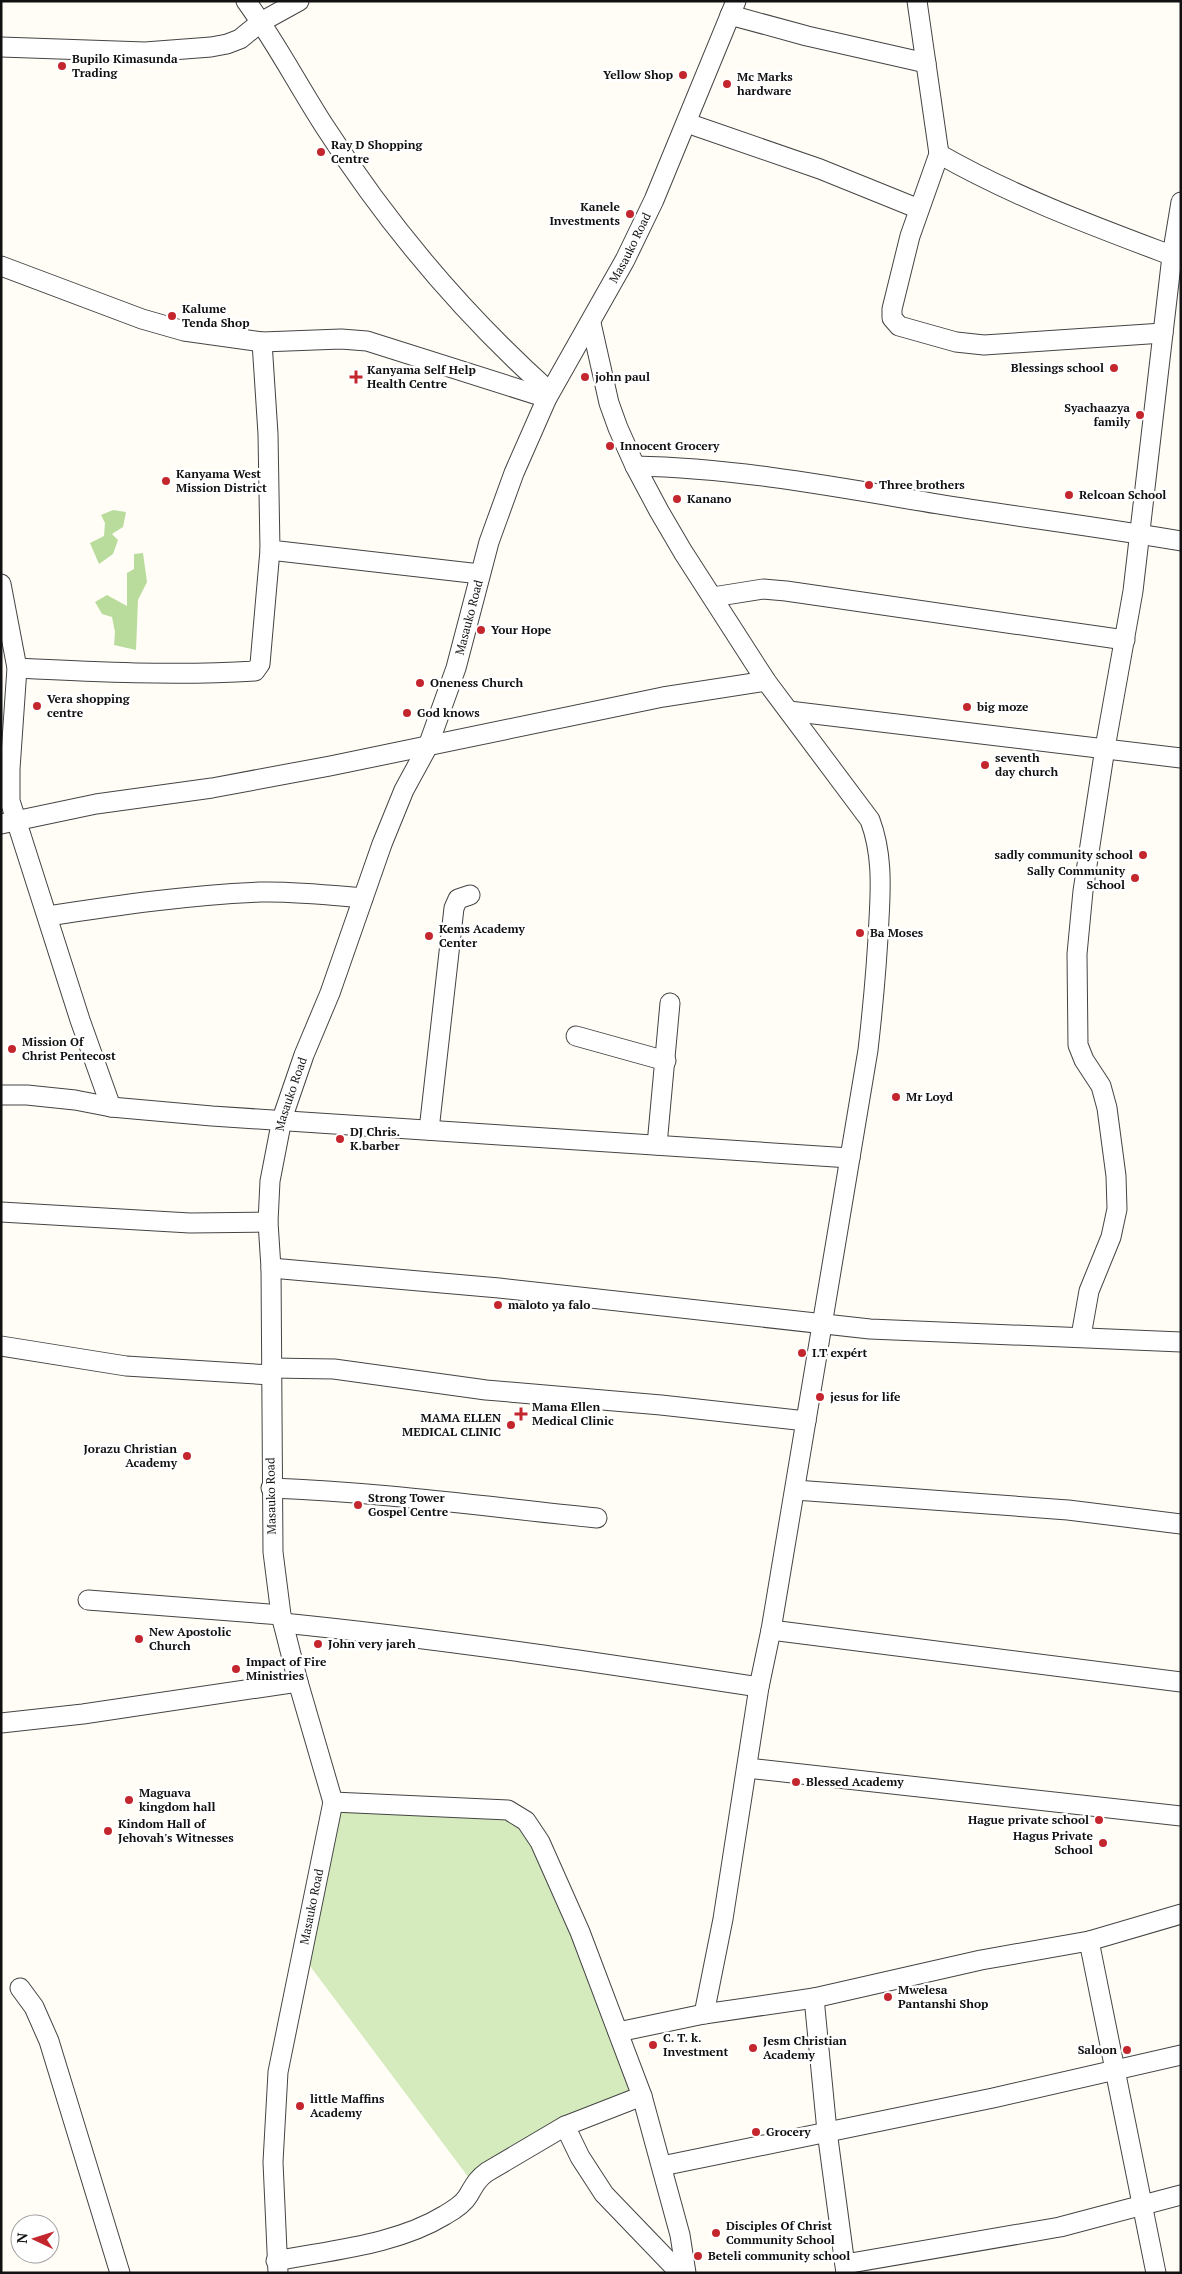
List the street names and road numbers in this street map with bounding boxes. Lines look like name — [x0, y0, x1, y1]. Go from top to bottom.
street label: Masauko Road — [606, 210, 654, 286]
street label: Masauko Road — [452, 578, 486, 656]
street label: Masauko Road — [272, 1055, 310, 1132]
street label: Masauko Road — [262, 1457, 279, 1535]
street label: Masauko Road — [296, 1867, 326, 1946]

